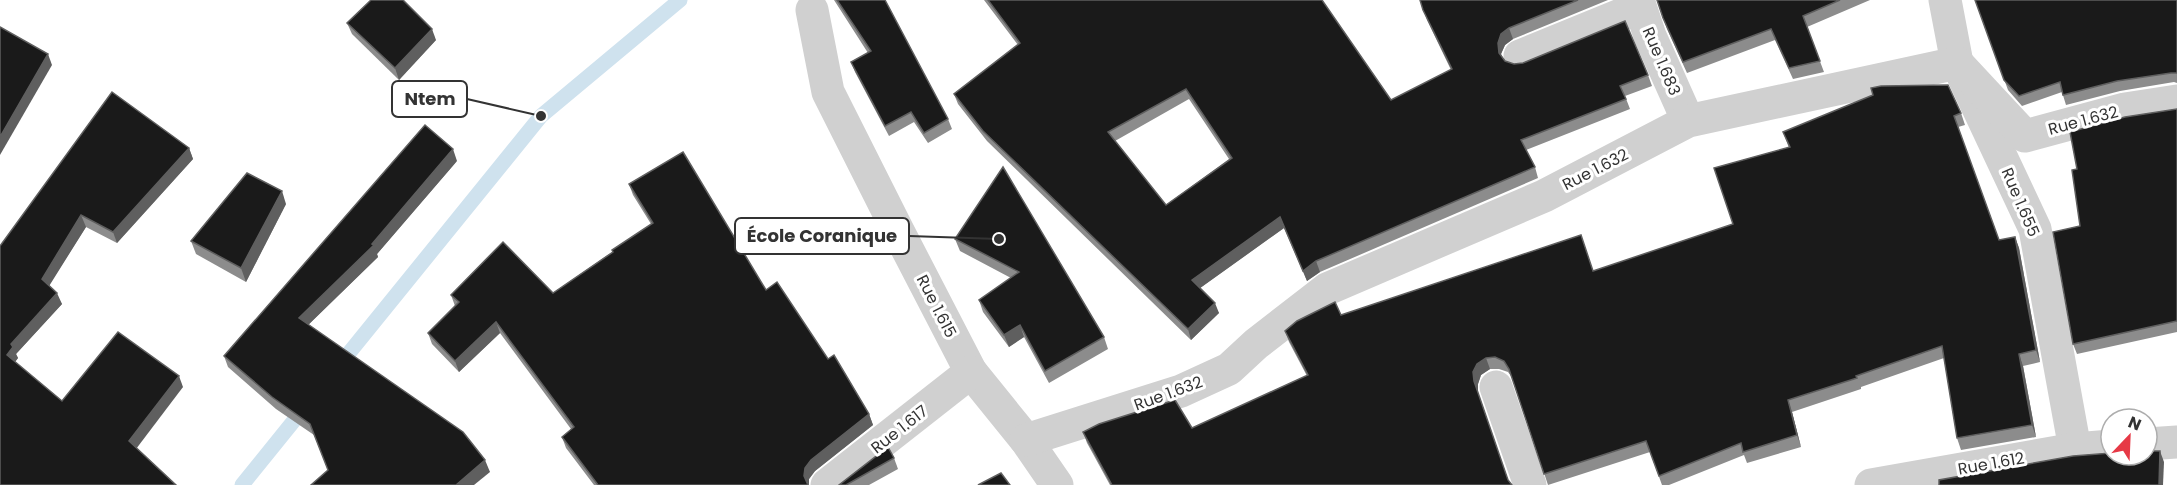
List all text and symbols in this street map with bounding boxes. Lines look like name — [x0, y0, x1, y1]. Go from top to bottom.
street label: Rue 1.683 — [1637, 23, 1686, 99]
callout: Ntem — [392, 81, 467, 117]
text: Ntem — [405, 86, 456, 111]
street label: Rue 1.632 — [2046, 100, 2121, 141]
street label: Rue 1.632 — [1558, 143, 1632, 196]
street label: Rue 1.655 — [1996, 164, 2045, 240]
callout: École Coranique — [735, 218, 909, 254]
text: École Coranique — [747, 223, 897, 248]
street label: Rue 1.615 — [911, 271, 962, 342]
street label: Rue 1.632 — [1131, 370, 1206, 416]
street label: Rue 1.617 — [866, 400, 933, 459]
north arrow — [2099, 407, 2159, 467]
text: N — [2125, 411, 2145, 437]
street label: Rue 1.612 — [1956, 446, 2026, 481]

